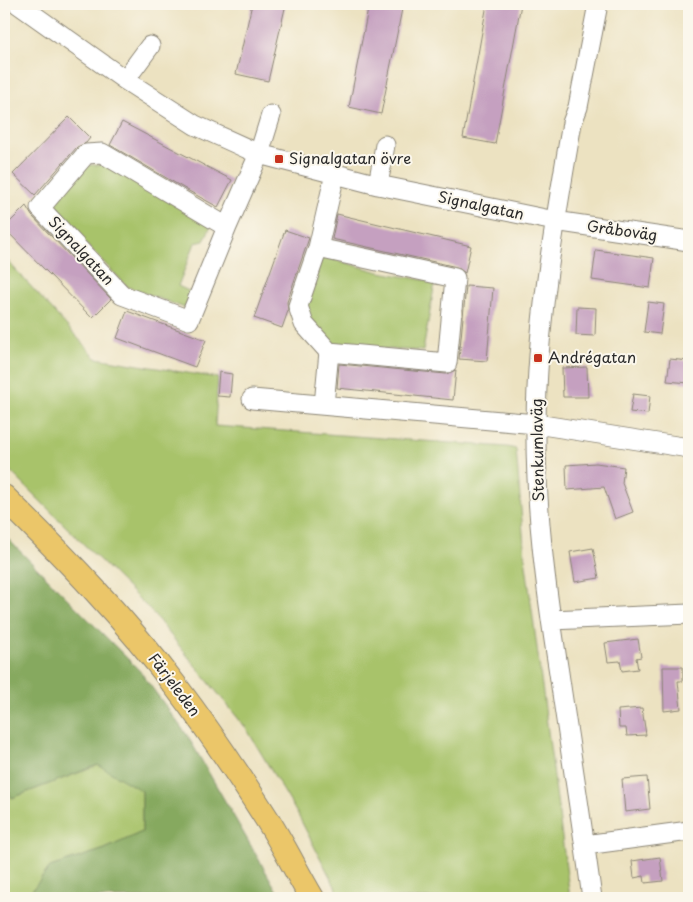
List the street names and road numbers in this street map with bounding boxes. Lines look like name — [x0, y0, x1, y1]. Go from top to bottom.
street label: Signalgatan — [436, 184, 526, 225]
street label: Signalgatan — [44, 210, 120, 290]
street label: Gråboväg — [586, 213, 659, 246]
street label: Stenkumlaväg — [524, 398, 549, 502]
street label: Färjeleden — [144, 648, 207, 721]

